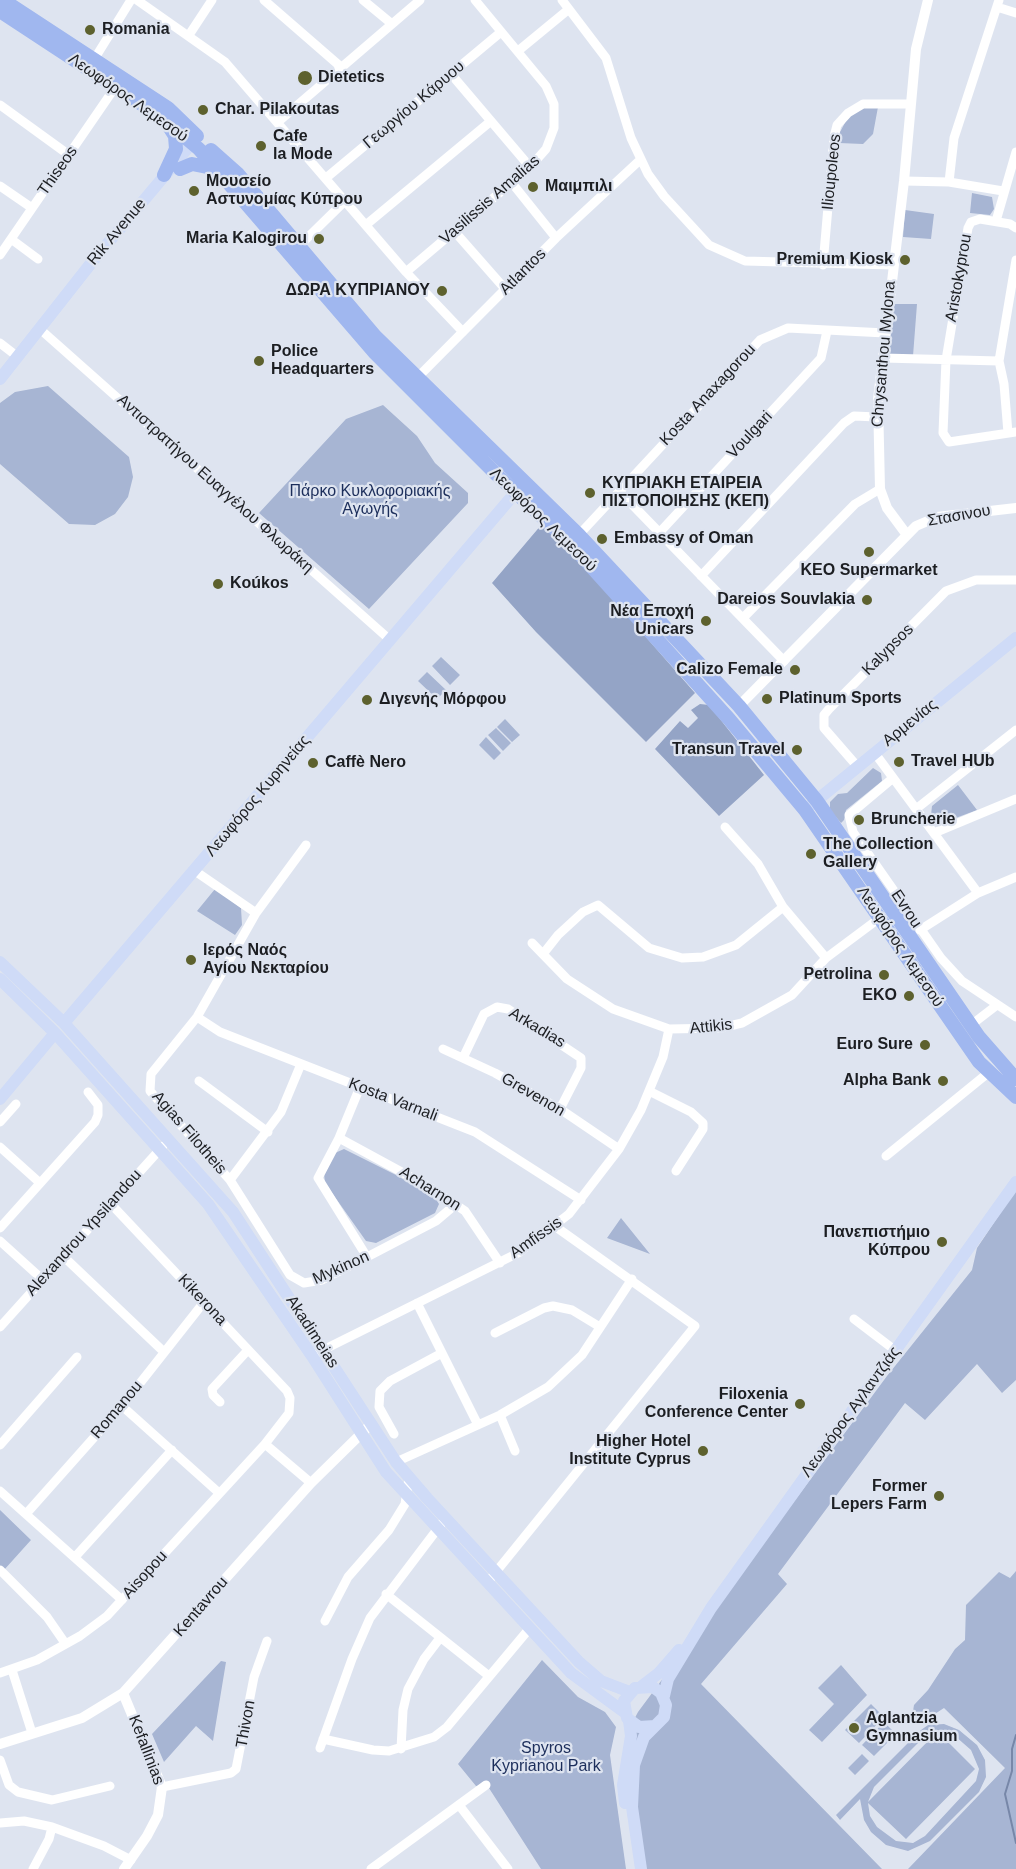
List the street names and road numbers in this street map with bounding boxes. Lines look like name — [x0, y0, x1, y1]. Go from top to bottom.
street label: Λεωφόρος Λεμεσού — [65, 50, 191, 146]
street label: Γεωργίου Κάρυου — [359, 57, 469, 153]
street label: Ilioupoleos — [818, 133, 846, 211]
street label: Thiseos — [34, 143, 82, 199]
street label: Vasilissis Amalias — [436, 151, 544, 249]
street label: Rik Avenue — [83, 195, 151, 269]
street label: Aristokyprou — [942, 233, 976, 323]
street label: Atlantos — [496, 245, 550, 299]
street label: Chrysanthou Mylona — [868, 280, 900, 428]
street label: Kosta Anaxagorou — [656, 340, 760, 450]
street label: Αντιστρατήγου Ευαγγέλου Φλωράκη — [113, 391, 317, 577]
street label: Voulgari — [723, 407, 777, 463]
street label: Λεωφόρος Λεμεσού — [485, 464, 601, 576]
street label: Στασινου — [926, 501, 992, 531]
street label: Kalypsos — [858, 620, 918, 680]
street label: Αρμενίας — [879, 695, 941, 751]
street label: Λεωφόρος Κυρηνείας — [202, 731, 314, 861]
street label: Λεωφόρος Λεμεσού — [852, 883, 948, 1011]
street label: Evrou — [886, 886, 926, 932]
street label: Arkadias — [505, 1004, 569, 1052]
street label: Attikis — [689, 1015, 733, 1039]
street label: Grevenon — [498, 1069, 568, 1121]
street label: Kosta Varnali — [346, 1074, 440, 1126]
street label: Agias Filotheis — [148, 1087, 230, 1179]
street label: Acharnon — [396, 1163, 464, 1215]
street label: Alexandrou Ypsilandou — [22, 1166, 146, 1300]
street label: Amfissis — [506, 1213, 566, 1263]
street label: Mykinon — [310, 1247, 372, 1289]
street label: Kikerona — [173, 1270, 231, 1330]
street label: Akadimeias — [281, 1292, 343, 1372]
street label: Λεωφόρος Αγλαντζιάς — [797, 1343, 905, 1481]
street label: Romanou — [87, 1377, 147, 1443]
street label: Aisopou — [119, 1547, 171, 1603]
street label: Kentavrou — [170, 1573, 232, 1641]
street label: Thivon — [232, 1699, 260, 1749]
street label: Kefallinias — [124, 1713, 168, 1787]

